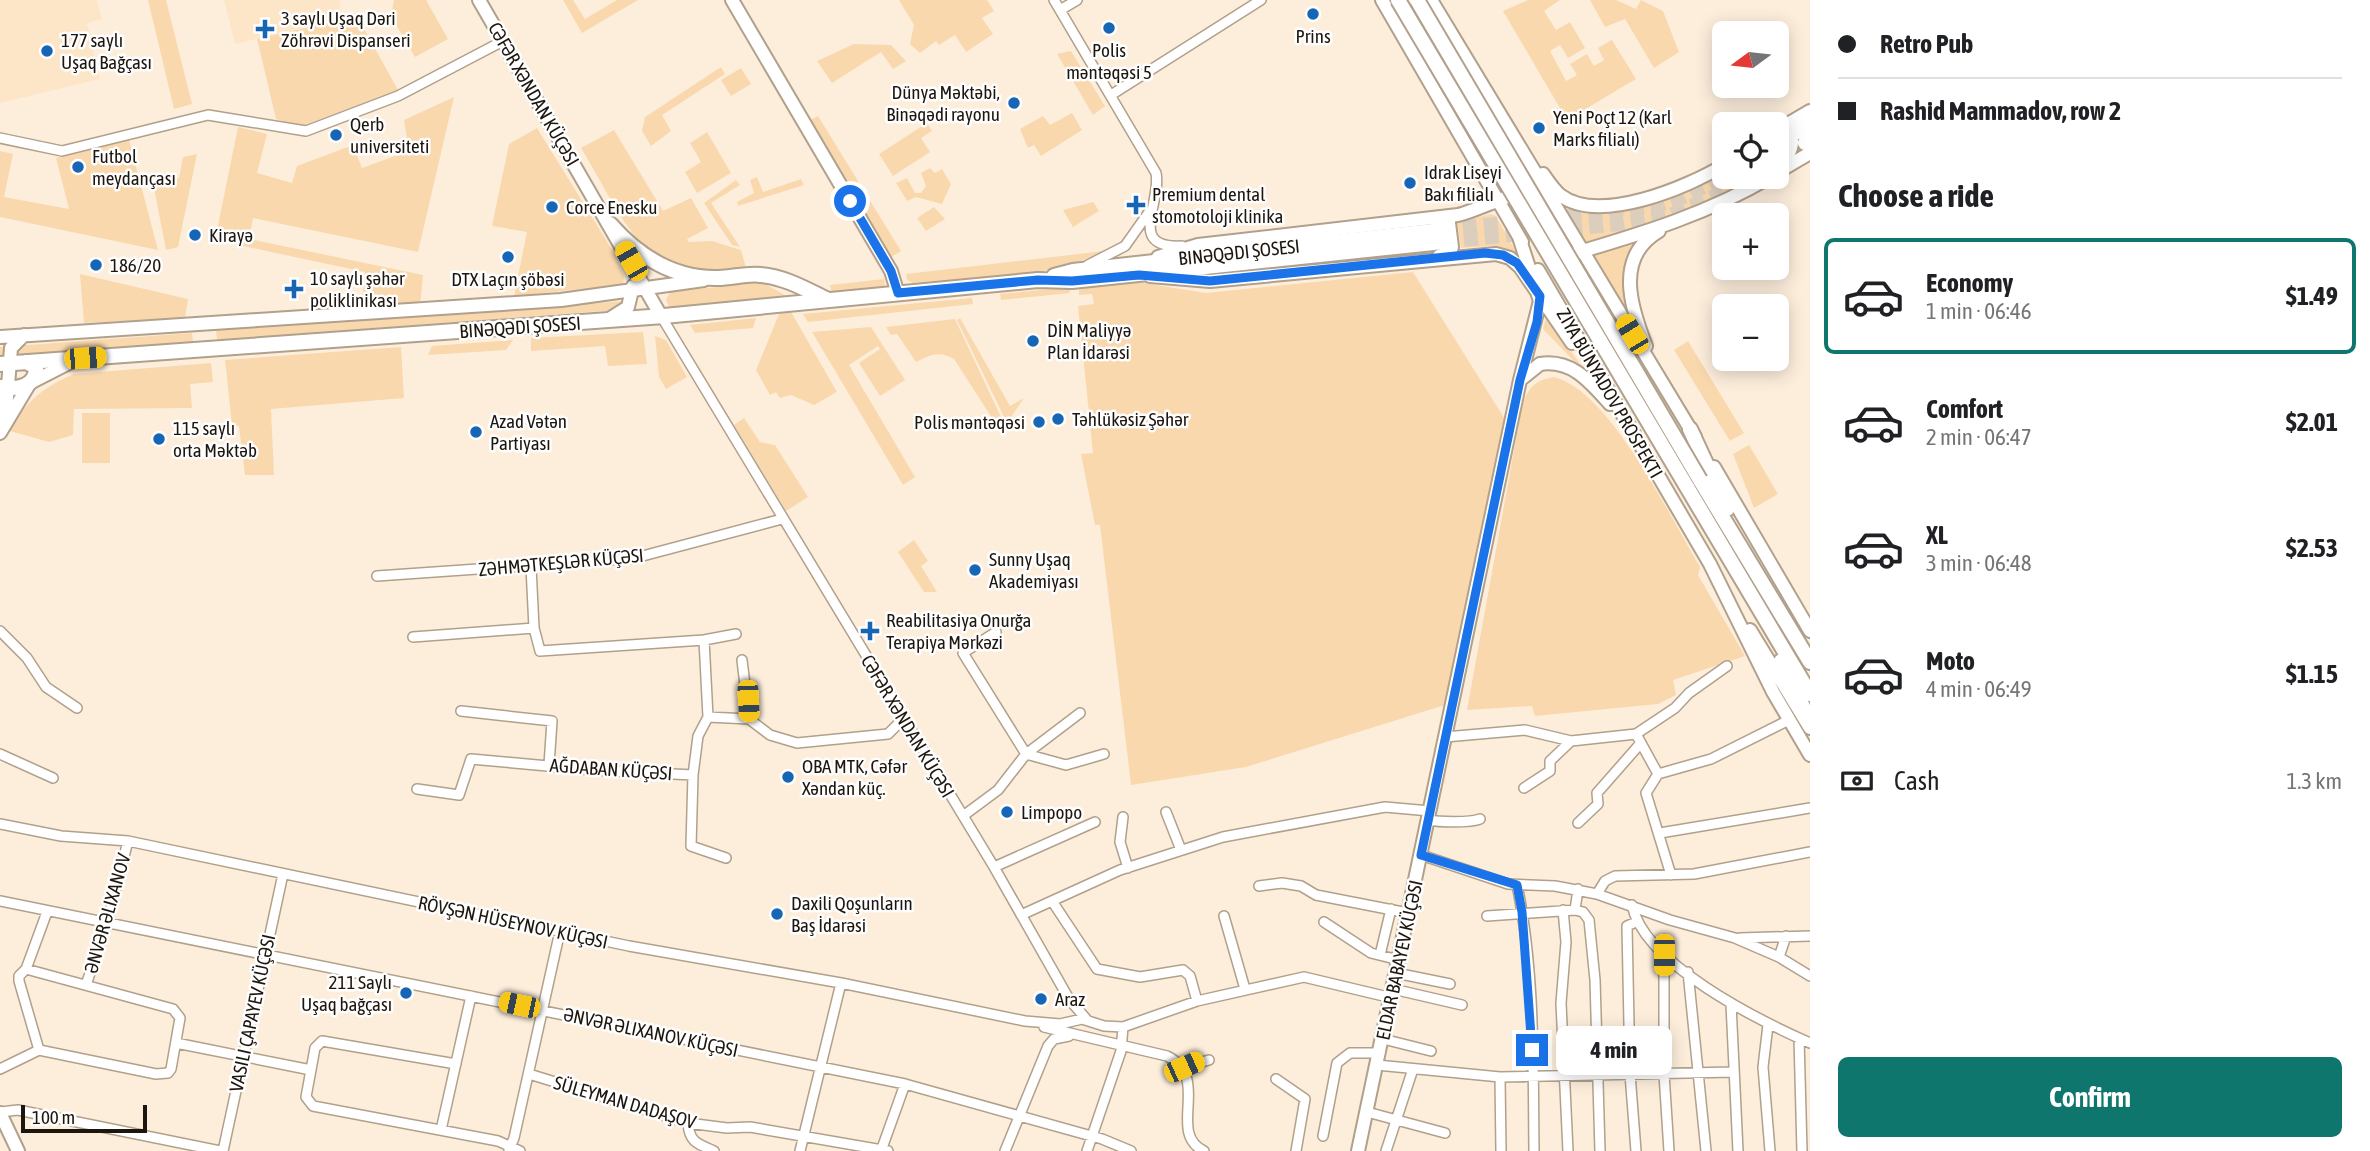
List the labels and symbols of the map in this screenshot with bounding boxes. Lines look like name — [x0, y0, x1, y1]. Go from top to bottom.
marker: Prins — [1305, 6, 1321, 22]
place label: 3 saylı Uşaq Dəri Zöhrəvi Dispanseri — [281, 7, 411, 51]
street label: CƏFƏR XƏNDAN KÜÇƏSI — [484, 18, 584, 170]
marker: 3 saylı Uşaq Dəri Zöhrəvi Dispanseri — [255, 19, 275, 39]
marker: Polis məntəqəsi 5 — [1101, 20, 1117, 36]
north arrow — [1712, 21, 1788, 98]
place label: Prins — [1295, 25, 1331, 47]
place label: 177 saylı Uşaq Bağçası — [61, 29, 152, 73]
place label: Polis məntəqəsi 5 — [1066, 39, 1152, 83]
marker: 177 saylı Uşaq Bağçası — [39, 43, 55, 59]
place label: Dünya Məktəbi, Binəqədi rayonu — [886, 81, 1000, 125]
marker: Dünya Məktəbi, Binəqədi rayonu — [1006, 95, 1022, 111]
place label: Yeni Poçt 12 (Karl Marks filialı) — [1553, 106, 1672, 150]
place label: Qerb universiteti — [350, 113, 429, 157]
marker: Yeni Poçt 12 (Karl Marks filialı) — [1531, 120, 1547, 136]
marker: Qerb universiteti — [328, 127, 344, 143]
place label: Futbol meydançası — [92, 145, 176, 189]
marker: Futbol meydançası — [70, 159, 86, 175]
place label: Idrak Liseyi Bakı filialı — [1424, 161, 1502, 205]
marker: Idrak Liseyi Bakı filialı — [1402, 175, 1418, 191]
place label: Premium dental stomotoloji klinika — [1152, 183, 1283, 227]
route start — [834, 185, 866, 217]
marker: Premium dental stomotoloji klinika — [1126, 195, 1146, 215]
place label: Corce Enesku — [566, 196, 658, 218]
marker: Corce Enesku — [544, 199, 560, 215]
place label: Kirayə — [209, 224, 253, 246]
marker: Kirayə — [187, 227, 203, 243]
street label: BINƏQƏDI ŞOSESI — [1177, 235, 1301, 269]
car — [612, 238, 651, 284]
marker: DTX Laçın şöbəsi — [500, 249, 516, 265]
place label: 186/20 — [110, 254, 161, 276]
marker: 186/20 — [88, 257, 104, 273]
place label: 10 saylı şəhər poliklinikası — [310, 267, 405, 311]
place label: DTX Laçın şöbəsi — [451, 268, 565, 290]
marker: 10 saylı şəhər poliklinikası — [284, 279, 304, 299]
street label: ZIYA BÜNYADOV PROSPEKTI — [1552, 304, 1668, 482]
car — [1613, 311, 1652, 357]
street label: BINƏQƏDI ŞOSESI — [458, 312, 582, 342]
place label: DİN Maliyyə Plan İdarəsi — [1047, 319, 1131, 363]
marker: DİN Maliyyə Plan İdarəsi — [1025, 333, 1041, 349]
car — [64, 346, 107, 370]
place label: Təhlükəsiz Şəhər — [1072, 408, 1189, 430]
place label: Azad Vətən Partiyası — [490, 410, 567, 454]
place label: Polis məntəqəsi — [914, 411, 1025, 433]
marker: Təhlükəsiz Şəhər — [1050, 411, 1066, 427]
marker: Polis məntəqəsi — [1031, 414, 1047, 430]
place label: 115 saylı orta Məktəb — [173, 417, 257, 461]
marker: Azad Vətən Partiyası — [468, 424, 484, 440]
marker: 115 saylı orta Məktəb — [151, 431, 167, 447]
street label: ZƏHMƏTKEŞLƏR KÜÇƏSI — [477, 544, 645, 580]
place label: Sunny Uşaq Akademiyası — [989, 548, 1079, 592]
marker: Sunny Uşaq Akademiyası — [967, 562, 983, 578]
place label: Reabilitasiya Onurğa Terapiya Mərkəzi — [886, 609, 1031, 653]
marker: Reabilitasiya Onurğa Terapiya Mərkəzi — [860, 621, 880, 641]
street label: CƏFƏR XƏNDAN KÜÇƏSI — [857, 651, 959, 801]
car — [737, 679, 760, 723]
street label: AĞDABAN KÜÇƏSI — [549, 754, 673, 784]
place label: OBA MTK, Cəfər Xəndan küç. — [802, 755, 907, 799]
marker: OBA MTK, Cəfər Xəndan küç. — [780, 769, 796, 785]
place label: Limpopo — [1021, 801, 1082, 823]
marker: Limpopo — [999, 804, 1015, 820]
street label: ƏNVƏR ƏLIXANOV — [79, 850, 135, 975]
street label: ELDAR BABAYEV KÜÇƏSI — [1371, 878, 1427, 1042]
street label: RÖVŞƏN HÜSEYNOV KÜÇƏSI — [416, 891, 610, 953]
place label: Daxili Qoşunların Baş İdarəsi — [791, 892, 913, 936]
marker: Daxili Qoşunların Baş İdarəsi — [769, 906, 785, 922]
street label: VASILI ÇAPAYEV KÜÇƏSI — [225, 932, 279, 1094]
car — [1654, 934, 1675, 976]
place label: 211 Saylı Uşaq bağçası — [301, 971, 392, 1015]
marker: 211 Saylı Uşaq bağçası — [398, 985, 414, 1001]
place label: Araz — [1055, 988, 1085, 1010]
car — [497, 990, 542, 1020]
marker: Araz — [1033, 991, 1049, 1007]
street label: ƏNVƏR ƏLIXANOV KÜÇƏSI — [562, 1003, 740, 1061]
callout: 4 min — [1556, 1026, 1672, 1074]
route end — [1516, 1034, 1548, 1066]
car — [1161, 1049, 1208, 1085]
street label: SÜLEYMAN DADAŞOV — [551, 1071, 699, 1133]
scale bar — [21, 1102, 147, 1134]

